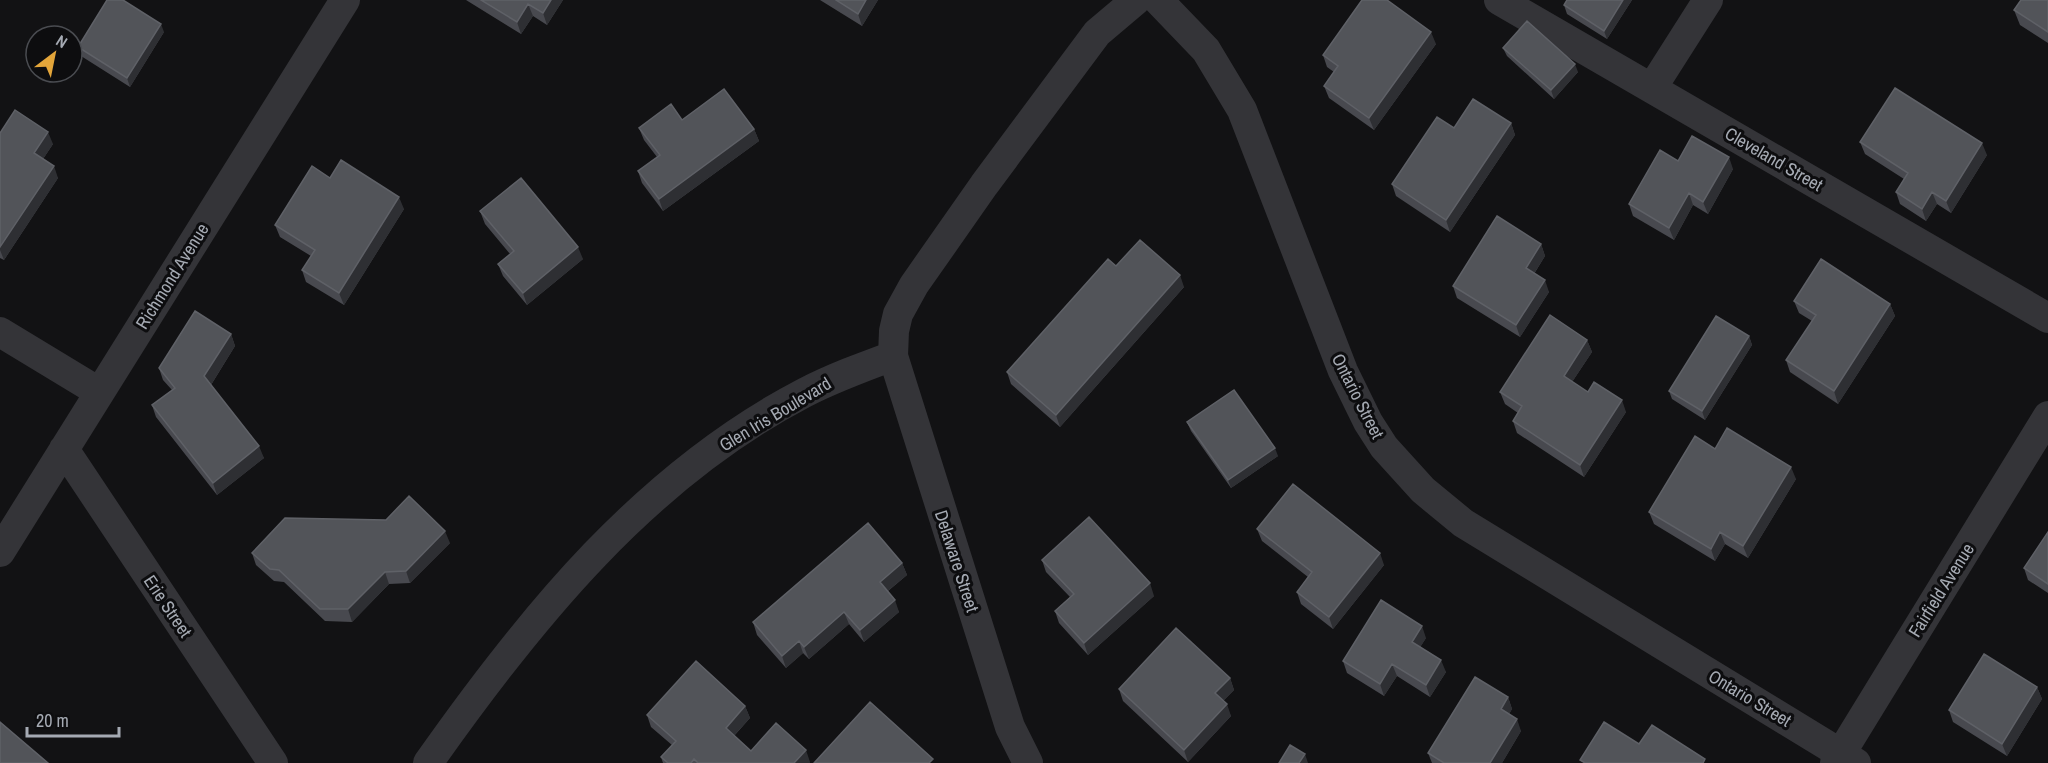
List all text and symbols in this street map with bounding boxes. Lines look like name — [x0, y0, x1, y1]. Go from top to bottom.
north arrow — [24, 24, 84, 84]
text: N — [52, 29, 72, 53]
street label: Cleveland Street — [1720, 121, 1828, 197]
street label: Richmond Avenue — [130, 218, 214, 334]
street label: Ontario Street — [1326, 349, 1390, 443]
street label: Glen Iris Boulevard — [714, 371, 836, 457]
street label: Delaware Street — [929, 507, 985, 615]
street label: Fairfield Avenue — [1902, 538, 1980, 642]
street label: Erie Street — [138, 570, 198, 642]
street label: Ontario Street — [1704, 663, 1796, 733]
scale bar — [27, 700, 118, 738]
text: 20 m — [36, 708, 69, 733]

